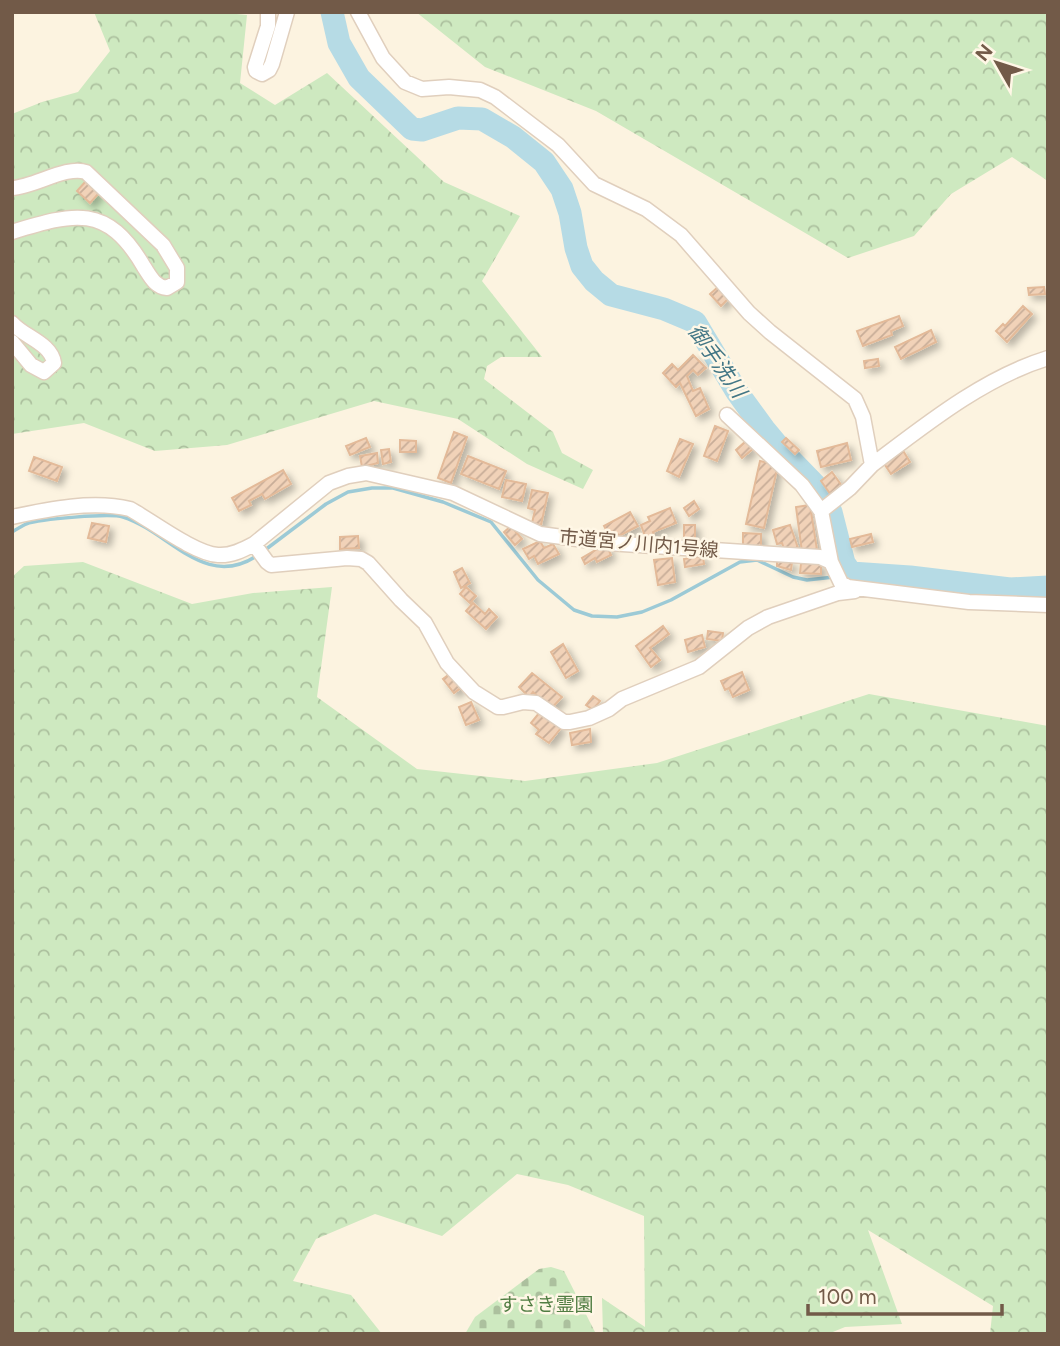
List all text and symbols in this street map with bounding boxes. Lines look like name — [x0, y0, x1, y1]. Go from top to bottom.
north arrow — [962, 28, 1032, 98]
text: N — [971, 40, 998, 66]
water label: 御手洗川 — [683, 319, 753, 404]
street label: 市道宮ノ川内1号線 — [558, 525, 720, 562]
scale bar — [808, 1272, 1002, 1316]
text: 100 m — [818, 1284, 877, 1309]
park label: すさき霊園 — [498, 1293, 594, 1316]

